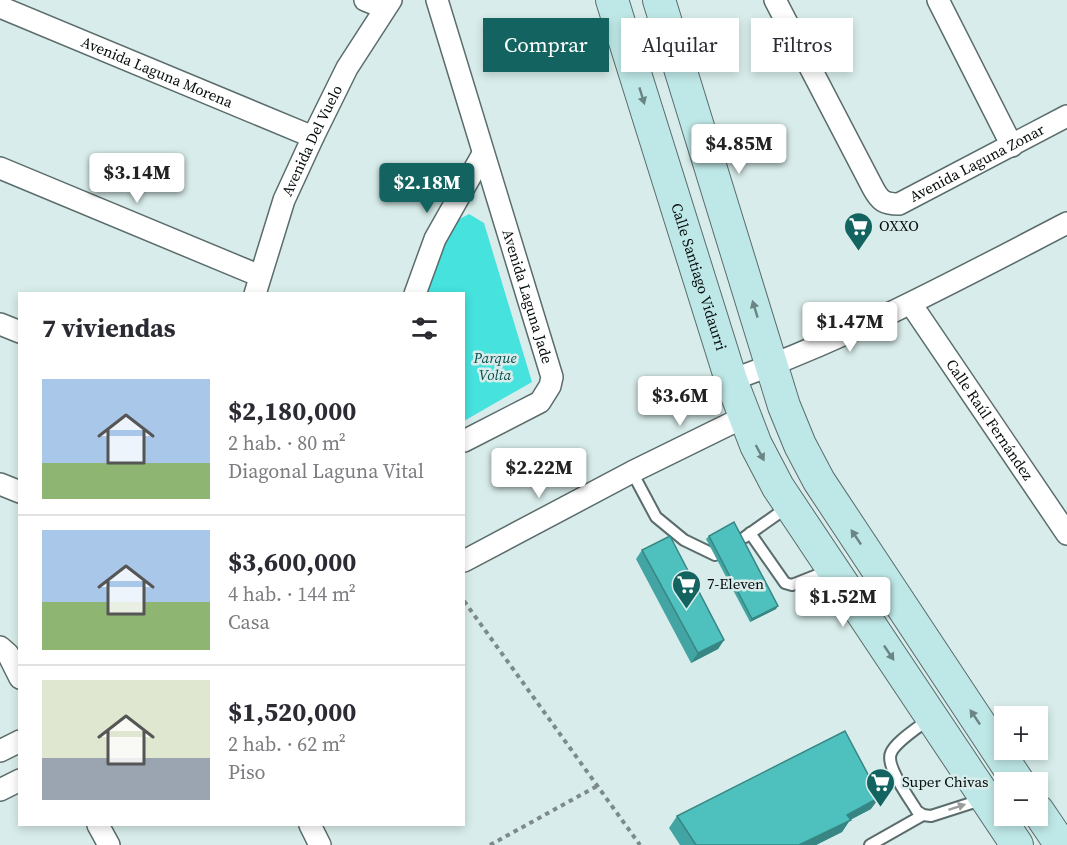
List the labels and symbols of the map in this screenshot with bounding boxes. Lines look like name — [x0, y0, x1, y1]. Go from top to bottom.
street label: Avenida Laguna Morena — [78, 31, 237, 113]
street label: Avenida Del Vuelo — [276, 81, 347, 199]
one-way arrow — [638, 87, 647, 105]
street label: Avenida Laguna Zonar — [906, 118, 1049, 207]
pin: $4.85M — [690, 124, 788, 175]
pin: $3.14M — [88, 153, 186, 204]
pin: $2.18M — [378, 163, 476, 214]
street label: Calle Santiago Vidaurri — [666, 200, 732, 353]
supermarket icon: OXXO — [842, 210, 874, 252]
place label: OXXO — [879, 215, 919, 236]
street label: Avenida Laguna Jade — [498, 227, 558, 366]
one-way arrow — [750, 300, 760, 318]
pin: $1.47M — [801, 302, 899, 353]
park label: Parque Volta — [472, 347, 517, 385]
street label: Calle Raúl Fernández — [941, 355, 1039, 484]
pin: $3.6M — [638, 376, 722, 427]
one-way arrow — [756, 445, 765, 462]
pin: $2.22M — [490, 448, 588, 499]
one-way arrow — [851, 529, 862, 545]
supermarket icon: 7-Eleven — [670, 568, 702, 610]
place label: 7-Eleven — [707, 573, 764, 594]
pin: $1.52M — [794, 577, 892, 628]
one-way arrow — [883, 644, 894, 661]
one-way arrow — [970, 709, 981, 725]
supermarket icon: Super Chivas — [865, 766, 897, 808]
place label: Super Chivas — [902, 771, 989, 792]
one-way arrow — [948, 802, 966, 812]

